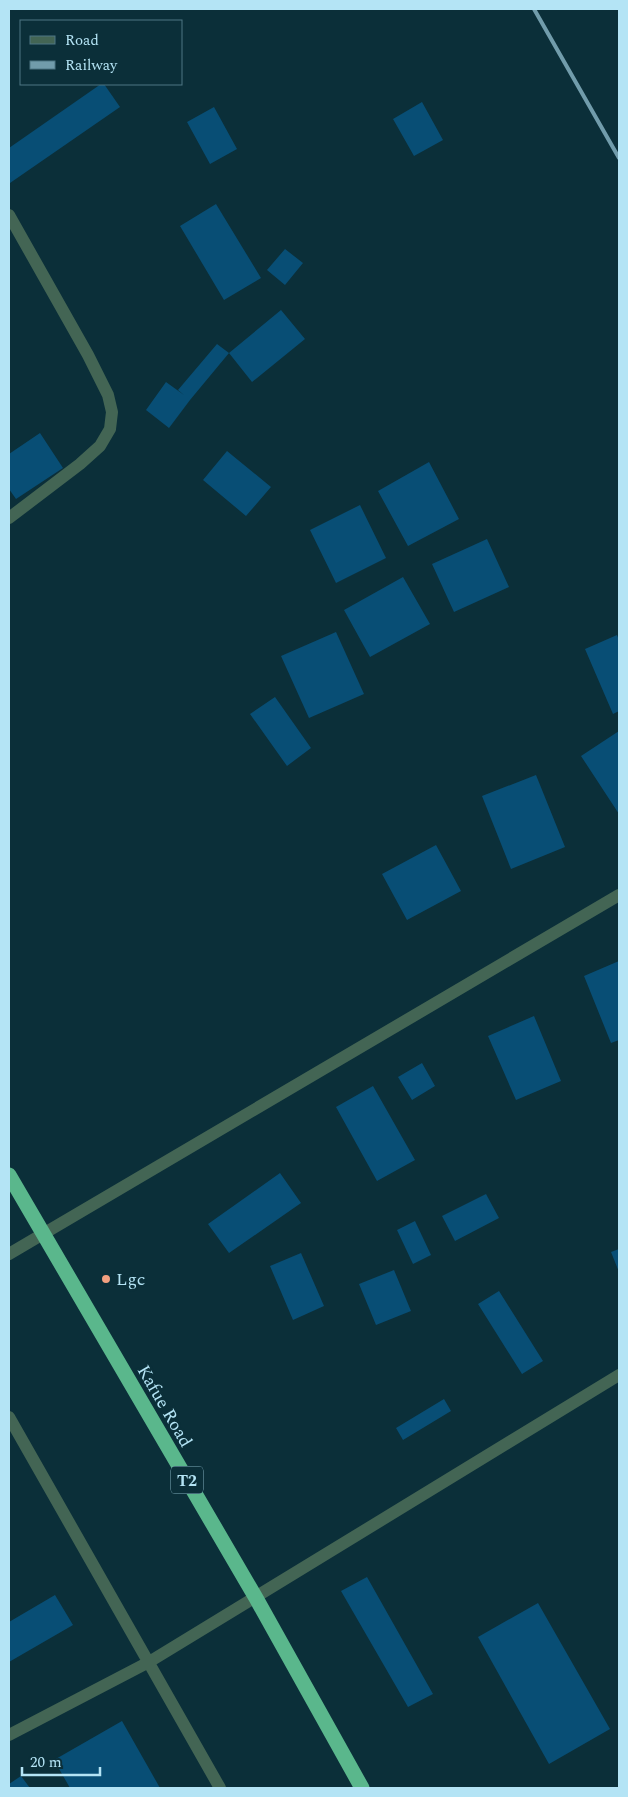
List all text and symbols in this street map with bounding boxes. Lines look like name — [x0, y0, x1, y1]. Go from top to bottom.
legend — [20, 20, 182, 85]
text: Road — [65, 29, 99, 52]
text: Railway — [65, 54, 118, 77]
place label: Lgc — [116, 1266, 145, 1293]
marker: Lgc — [100, 1273, 112, 1285]
street label: Kafue Road — [130, 1360, 199, 1453]
road number: T2 — [171, 1466, 203, 1494]
scale bar — [22, 1744, 100, 1776]
text: 20 m — [30, 1751, 62, 1774]

